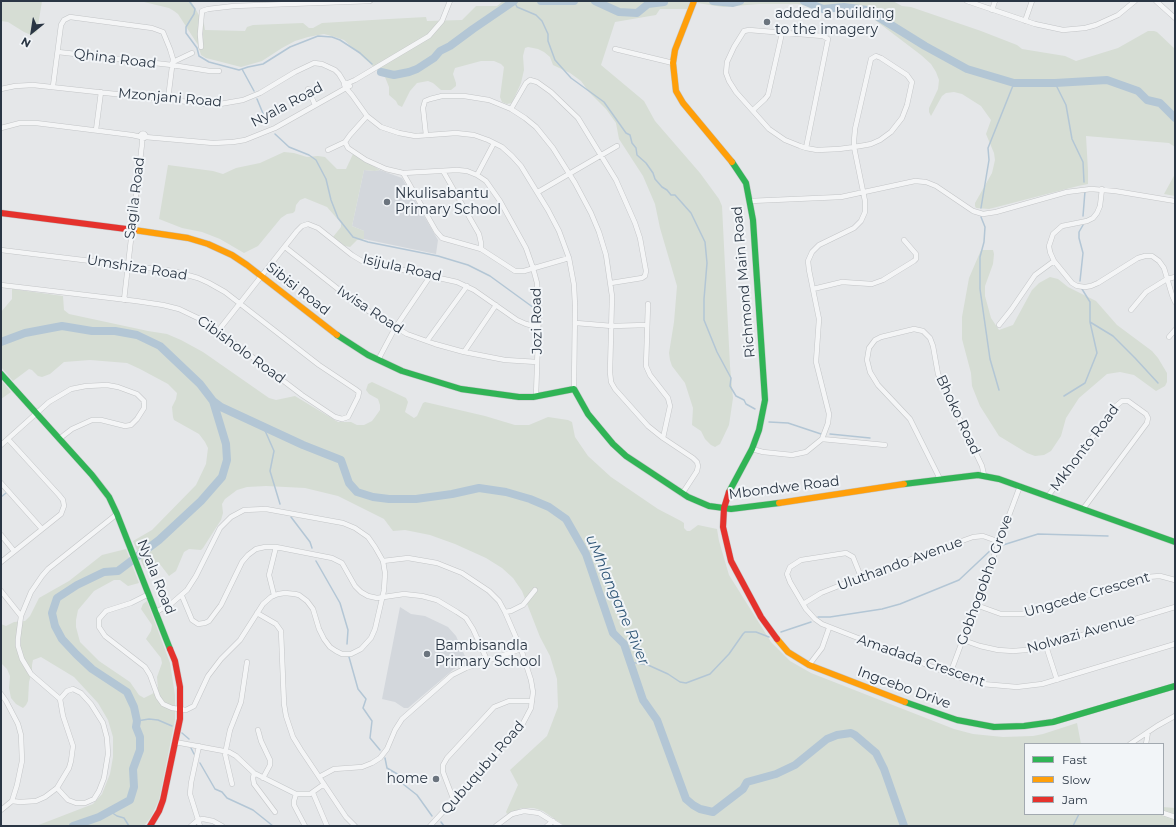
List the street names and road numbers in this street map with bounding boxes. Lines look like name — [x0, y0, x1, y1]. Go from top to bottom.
street label: Qhina Road — [73, 46, 157, 72]
street label: Nyala Road — [248, 79, 326, 131]
street label: Mzonjani Road — [117, 85, 223, 111]
street label: Sagila Road — [122, 156, 148, 240]
street label: Richmond Main Road — [729, 205, 759, 359]
street label: Isijula Road — [361, 251, 443, 285]
street label: Umshiza Road — [85, 252, 189, 284]
street label: Sibisi Road — [263, 259, 333, 319]
street label: Iwisa Road — [334, 282, 406, 338]
street label: Jozi Road — [528, 287, 546, 355]
street label: Cibisholo Road — [194, 312, 288, 388]
street label: Bhoko Road — [932, 373, 984, 457]
street label: Mkhonto Road — [1047, 401, 1123, 495]
street label: Mbondwe Road — [728, 473, 840, 503]
street label: Gobhogobho Grove — [954, 512, 1016, 648]
street label: Uluthando Avenue — [835, 534, 965, 594]
street label: Nyala Road — [133, 537, 179, 617]
street label: Ungcede Crescent — [1022, 569, 1152, 621]
street label: Nolwazi Avenue — [1025, 611, 1137, 657]
street label: Amadada Crescent — [855, 631, 987, 691]
street label: Ingcebo Drive — [855, 663, 953, 713]
street label: Qubuqubu Road — [438, 718, 528, 818]

